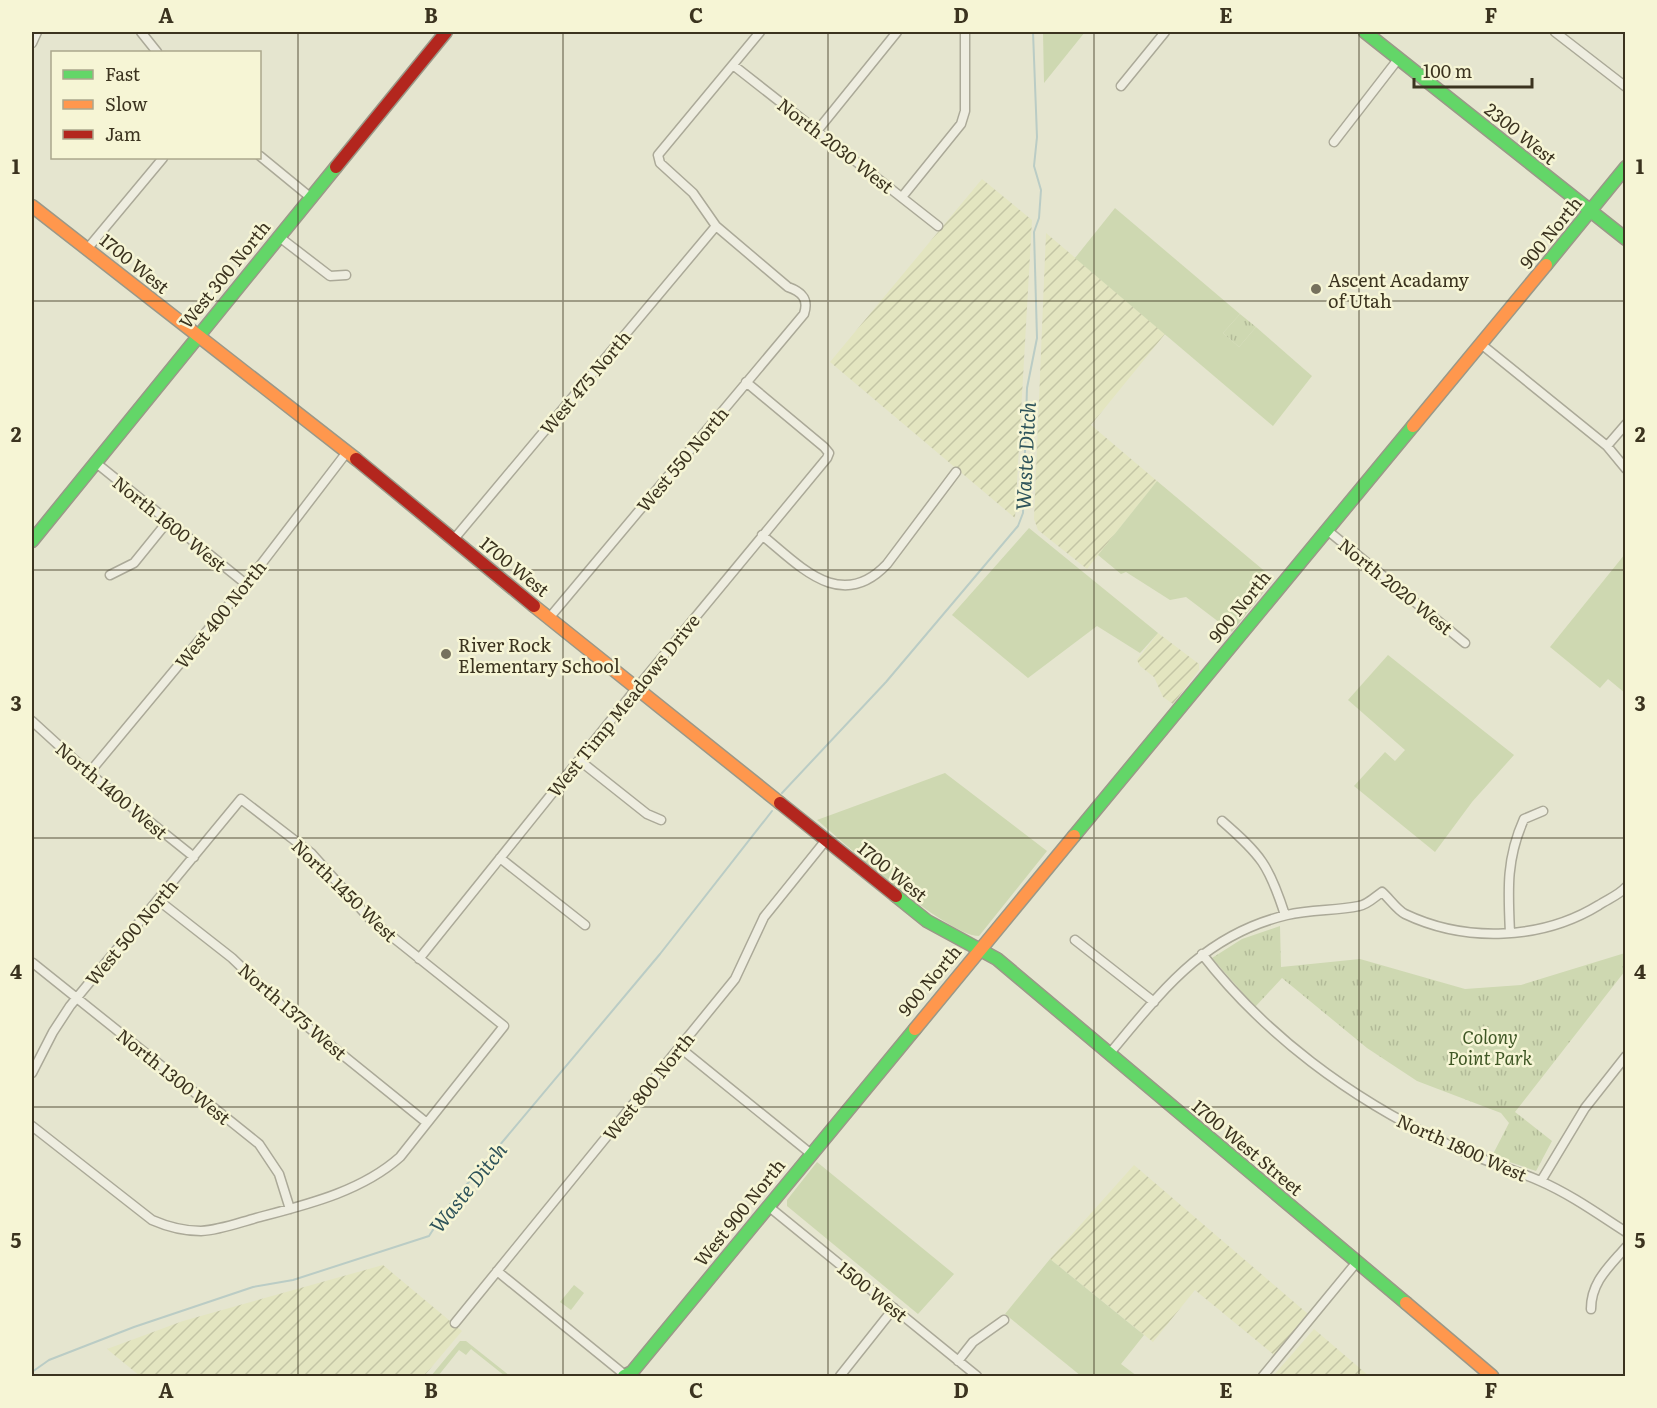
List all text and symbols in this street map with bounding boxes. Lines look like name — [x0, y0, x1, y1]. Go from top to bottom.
text: A — [158, 0, 174, 29]
text: B — [424, 0, 438, 29]
text: C — [689, 0, 703, 29]
text: D — [953, 0, 969, 29]
text: E — [1219, 0, 1233, 29]
text: F — [1485, 0, 1498, 29]
legend — [51, 51, 261, 159]
scale bar — [1414, 51, 1532, 89]
text: 100 m — [1423, 57, 1472, 84]
text: Fast — [105, 60, 141, 87]
text: Slow — [105, 90, 148, 117]
street label: North 2030 West — [772, 91, 901, 200]
street label: 2300 West — [1479, 96, 1563, 171]
text: Jam — [105, 120, 141, 147]
text: 1 — [12, 150, 20, 180]
text: 1 — [1636, 150, 1644, 180]
street label: 900 North — [1512, 190, 1588, 274]
street label: West 300 North — [172, 214, 276, 334]
street label: 1700 West — [94, 226, 176, 300]
place label: Ascent Acadamy of Utah — [1328, 266, 1469, 314]
marker: Ascent Acadamy of Utah — [1309, 282, 1323, 296]
street label: West 475 North — [533, 324, 637, 440]
street label: West 550 North — [630, 400, 734, 518]
water label: Waste Ditch — [1006, 401, 1042, 511]
text: 2 — [11, 418, 22, 448]
text: 2 — [1635, 418, 1646, 448]
street label: North 1600 West — [107, 469, 233, 578]
street label: 1700 West — [474, 529, 556, 603]
street label: North 2020 West — [1333, 531, 1460, 641]
street label: West 400 North — [168, 554, 272, 674]
street label: 900 North — [1201, 564, 1277, 648]
street label: West Timp Meadows Drive — [540, 607, 706, 803]
place label: River Rock Elementary School — [458, 631, 620, 679]
marker: River Rock Elementary School — [439, 647, 453, 661]
text: 3 — [10, 687, 22, 717]
text: 3 — [1634, 687, 1646, 717]
street label: North 1400 West — [50, 735, 174, 846]
street label: North 1450 West — [286, 832, 404, 948]
street label: 1700 West — [852, 834, 934, 908]
street label: West 500 North — [78, 873, 184, 991]
street label: 900 North — [891, 938, 967, 1022]
text: 4 — [10, 955, 22, 985]
text: 4 — [1634, 955, 1646, 985]
street label: North 1375 West — [233, 956, 354, 1066]
street label: North 1300 West — [111, 1022, 237, 1131]
park label: Colony Point Park — [1448, 1023, 1532, 1071]
street label: West 800 North — [596, 1026, 700, 1146]
street label: 1700 West Street — [1187, 1092, 1310, 1202]
street label: North 1800 West — [1393, 1106, 1532, 1188]
water label: Waste Ditch — [421, 1135, 513, 1239]
street label: West 900 North — [687, 1152, 791, 1272]
text: 5 — [11, 1224, 22, 1254]
text: 5 — [1635, 1224, 1646, 1254]
street label: 1500 West — [832, 1254, 914, 1328]
text: A — [158, 1374, 174, 1404]
text: B — [424, 1374, 438, 1404]
text: C — [689, 1374, 703, 1404]
text: D — [953, 1374, 969, 1404]
text: E — [1219, 1374, 1233, 1404]
text: F — [1485, 1374, 1498, 1404]

